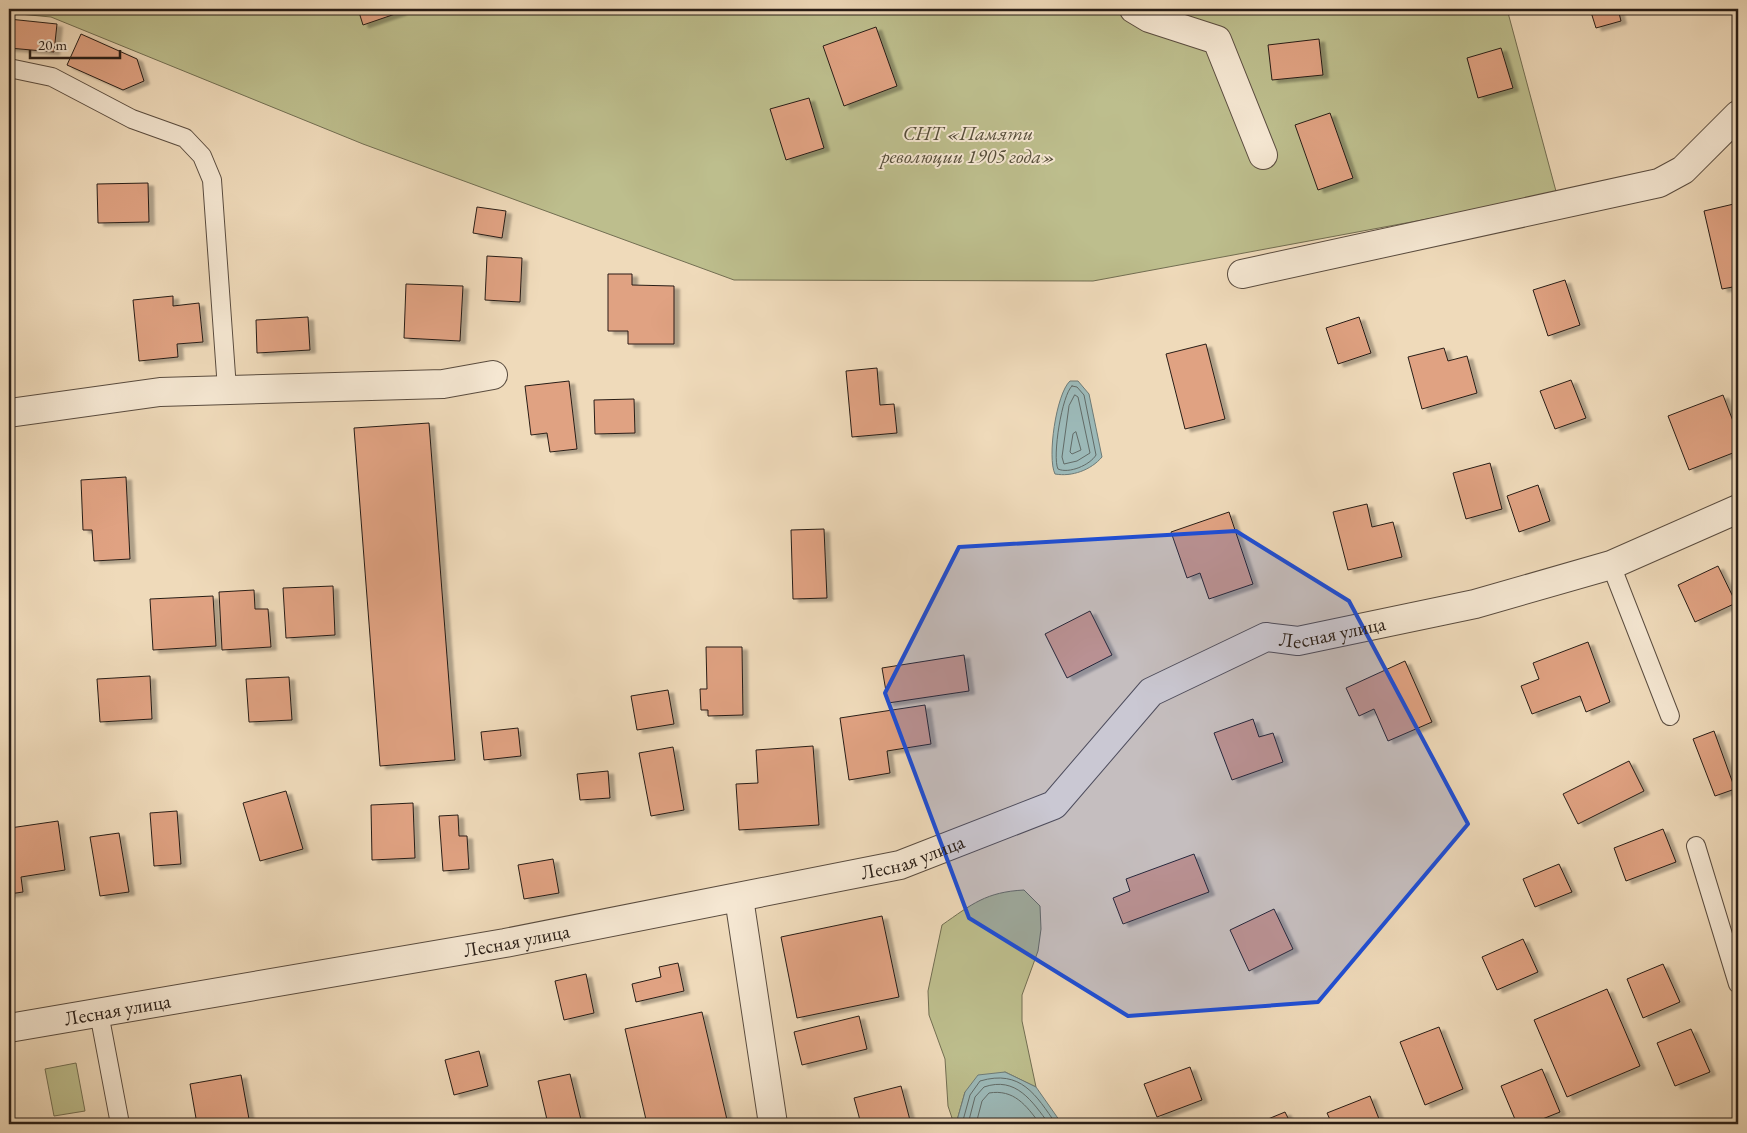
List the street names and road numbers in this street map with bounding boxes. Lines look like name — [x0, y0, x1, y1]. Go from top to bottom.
street label: Лесная улица — [1278, 610, 1388, 654]
street label: Лесная улица — [858, 828, 968, 885]
street label: Лесная улица — [461, 918, 572, 963]
street label: Лесная улица — [62, 988, 173, 1031]

